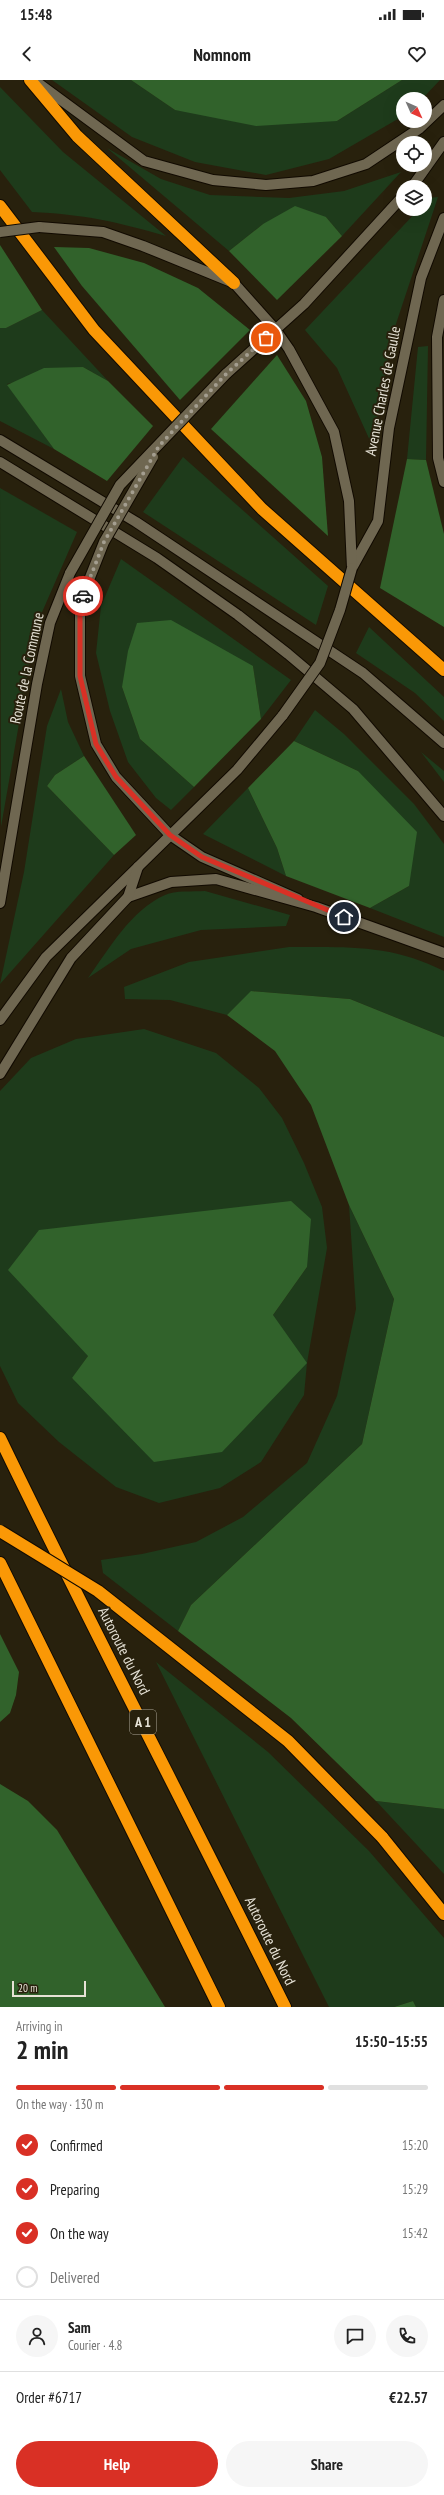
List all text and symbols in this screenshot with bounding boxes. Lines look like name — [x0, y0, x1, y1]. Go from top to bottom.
text: 15:48 — [20, 5, 52, 24]
icon: back — [16, 43, 38, 65]
text: Nomnom — [193, 43, 251, 66]
icon: heart — [406, 43, 428, 65]
north arrow — [396, 92, 432, 128]
map controls — [396, 92, 432, 216]
button: locate — [396, 136, 432, 172]
button: layers — [396, 180, 432, 216]
pin — [249, 321, 283, 355]
street label: Avenue Charles de Gaulle — [361, 325, 404, 457]
icon: bag — [255, 327, 277, 349]
courier — [63, 576, 103, 616]
icon: car — [72, 585, 94, 607]
street label: Route de la Commune — [5, 611, 48, 725]
pin — [327, 900, 361, 934]
icon: home — [333, 906, 355, 928]
street label: Autoroute du Nord — [94, 1604, 155, 1698]
road number: A 1 — [130, 1710, 156, 1734]
street label: Autoroute du Nord — [241, 1894, 300, 1988]
scale bar — [12, 1979, 86, 1998]
text: 20 m — [18, 1981, 37, 1995]
text: Arriving in — [16, 2018, 63, 2035]
text: 15:50–15:55 — [355, 2032, 428, 2051]
text: 2 min — [16, 2033, 69, 2066]
text: On the way · 130 m — [16, 2096, 103, 2113]
icon: check — [16, 2134, 38, 2156]
text: Confirmed — [50, 2136, 103, 2155]
text: 15:20 — [402, 2137, 428, 2154]
icon: check — [16, 2178, 38, 2200]
text: Preparing — [50, 2180, 100, 2199]
text: 15:29 — [402, 2181, 428, 2198]
icon: check — [16, 2222, 38, 2244]
text: On the way — [50, 2224, 109, 2243]
text: 15:42 — [402, 2225, 428, 2242]
text: Delivered — [50, 2268, 100, 2287]
button: person — [16, 2315, 58, 2357]
button: chat — [334, 2315, 376, 2357]
button: phone — [386, 2315, 428, 2357]
text: Sam — [68, 2318, 91, 2337]
text: Courier · 4.8 — [68, 2337, 122, 2354]
text: Order #6717 — [16, 2388, 82, 2407]
text: €22.57 — [389, 2388, 428, 2407]
button: Help — [16, 2441, 218, 2487]
button: Share — [226, 2441, 428, 2487]

